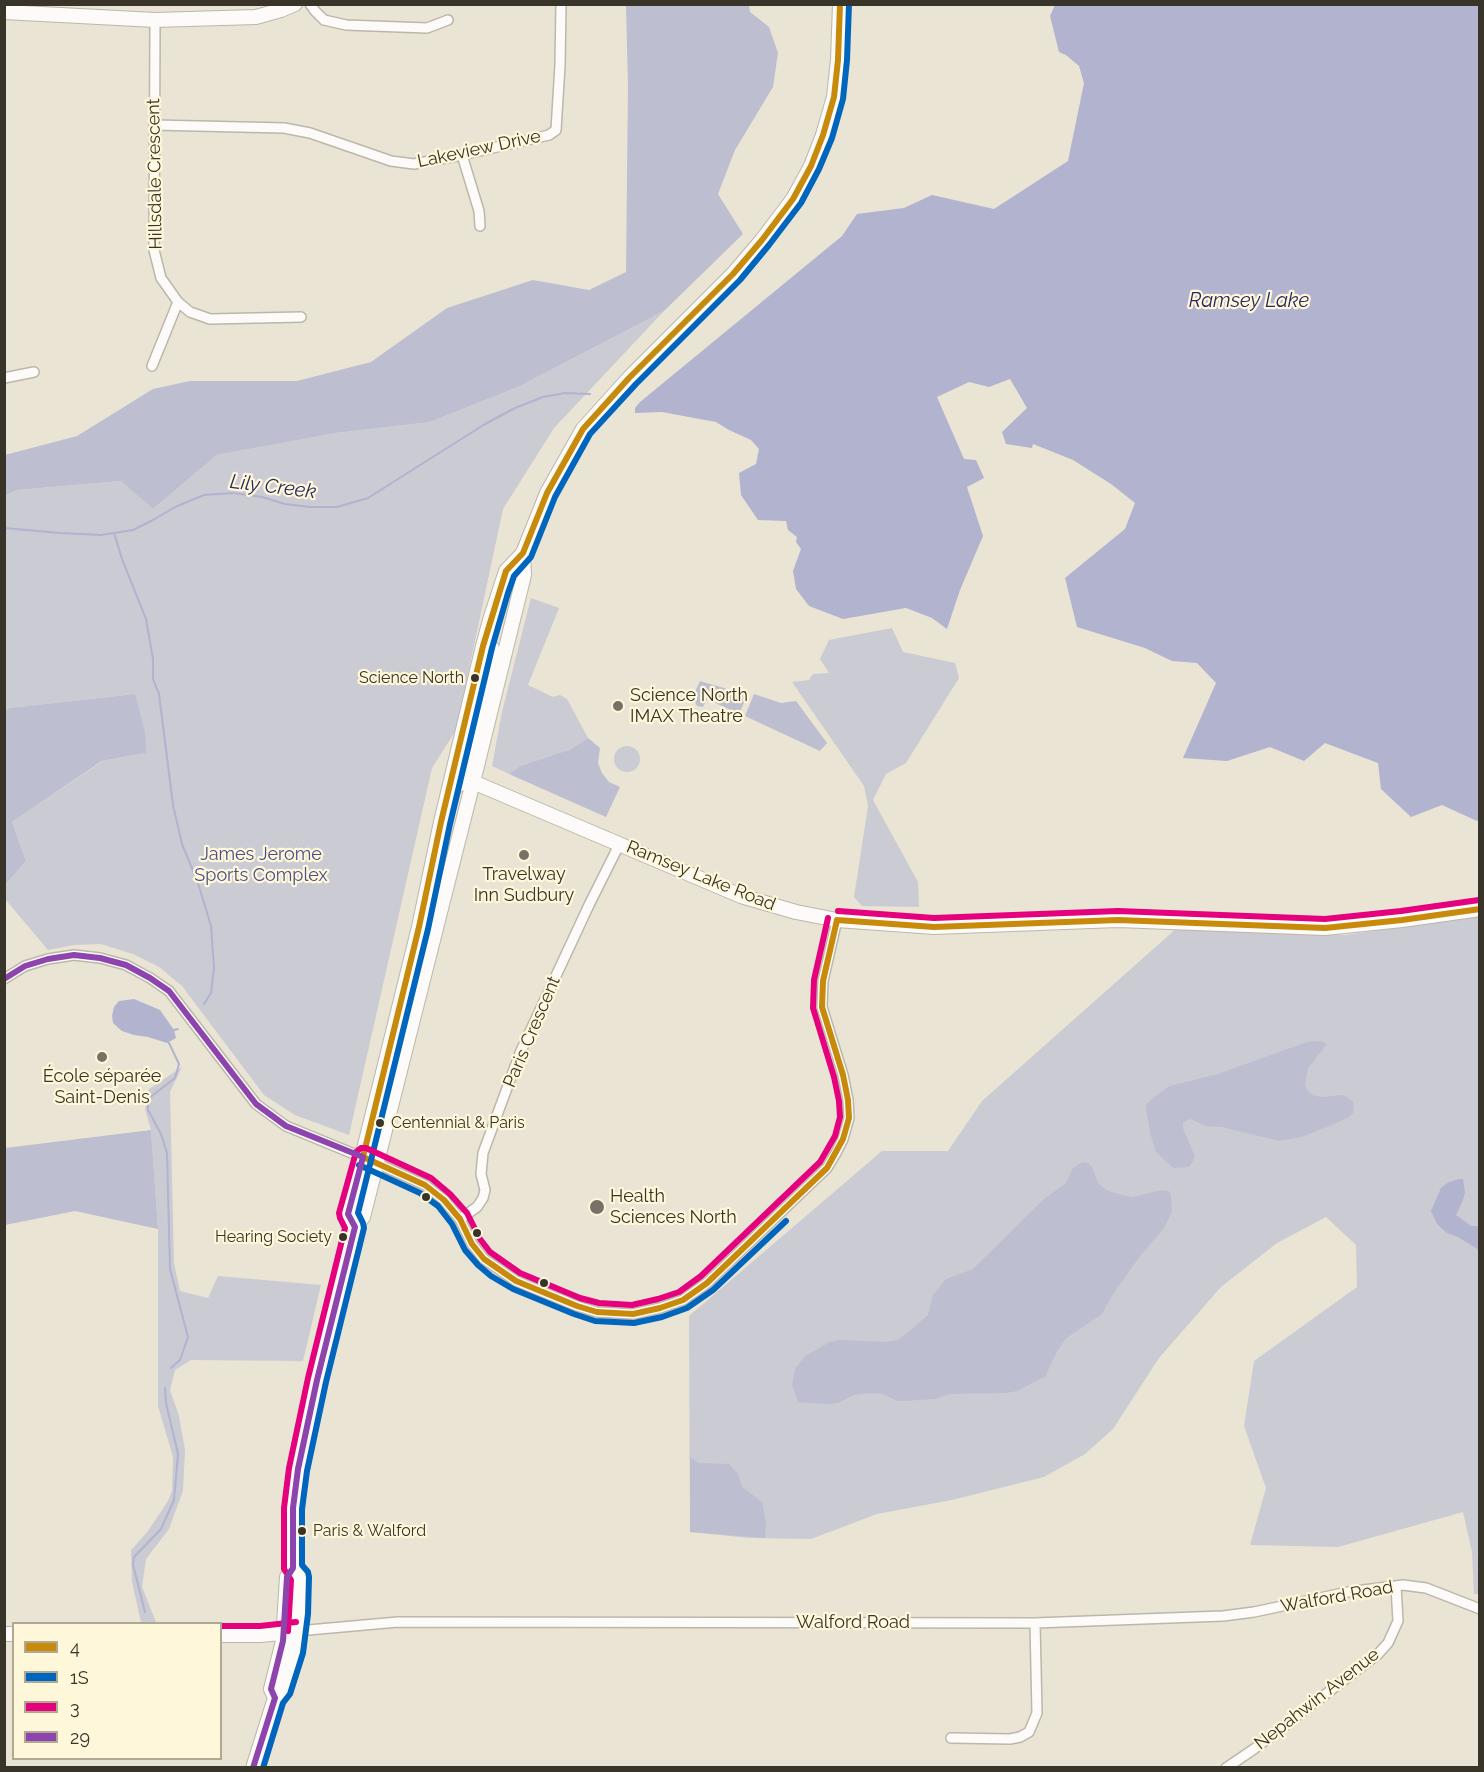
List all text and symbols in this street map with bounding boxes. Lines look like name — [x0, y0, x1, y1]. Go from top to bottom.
street label: Hillsdale Crescent — [143, 98, 167, 250]
street label: Lakeview Drive — [415, 125, 543, 173]
water label: Ramsey Lake — [1189, 289, 1309, 313]
water label: Lily Creek — [228, 470, 318, 504]
place label: Science North — [359, 668, 464, 688]
marker: Science North — [469, 672, 481, 684]
place label: Science North IMAX Theatre — [630, 685, 748, 728]
marker: Science North IMAX Theatre — [611, 699, 625, 713]
street label: Ramsey Lake Road — [623, 836, 779, 916]
park label: James Jerome Sports Complex — [194, 844, 328, 886]
marker: Travelway Inn Sudbury — [517, 848, 531, 862]
place label: Travelway Inn Sudbury — [474, 864, 574, 906]
street label: Paris Crescent — [499, 973, 565, 1091]
marker: École séparée Saint-Denis — [95, 1050, 109, 1064]
place label: École séparée Saint-Denis — [43, 1066, 161, 1108]
place label: Centennial & Paris — [391, 1113, 525, 1133]
marker: Centennial & Paris — [374, 1117, 386, 1129]
place label: Health Sciences North — [610, 1186, 737, 1228]
unlabelled marker — [420, 1191, 432, 1203]
marker: Health Sciences North — [588, 1198, 606, 1216]
place label: Hearing Society — [215, 1227, 332, 1247]
unlabelled marker — [471, 1227, 483, 1239]
marker: Hearing Society — [337, 1231, 349, 1243]
unlabelled marker — [538, 1277, 550, 1289]
place label: Paris & Walford — [313, 1521, 426, 1541]
marker: Paris & Walford — [296, 1525, 308, 1537]
street label: Walford Road — [1279, 1576, 1395, 1618]
street label: Walford Road — [796, 1612, 910, 1634]
legend — [12, 1622, 222, 1760]
text: 4 — [70, 1637, 80, 1658]
street label: Nepahwin Avenue — [1250, 1644, 1384, 1754]
text: 1S — [70, 1667, 89, 1688]
text: 3 — [70, 1697, 80, 1718]
text: 29 — [70, 1727, 90, 1748]

